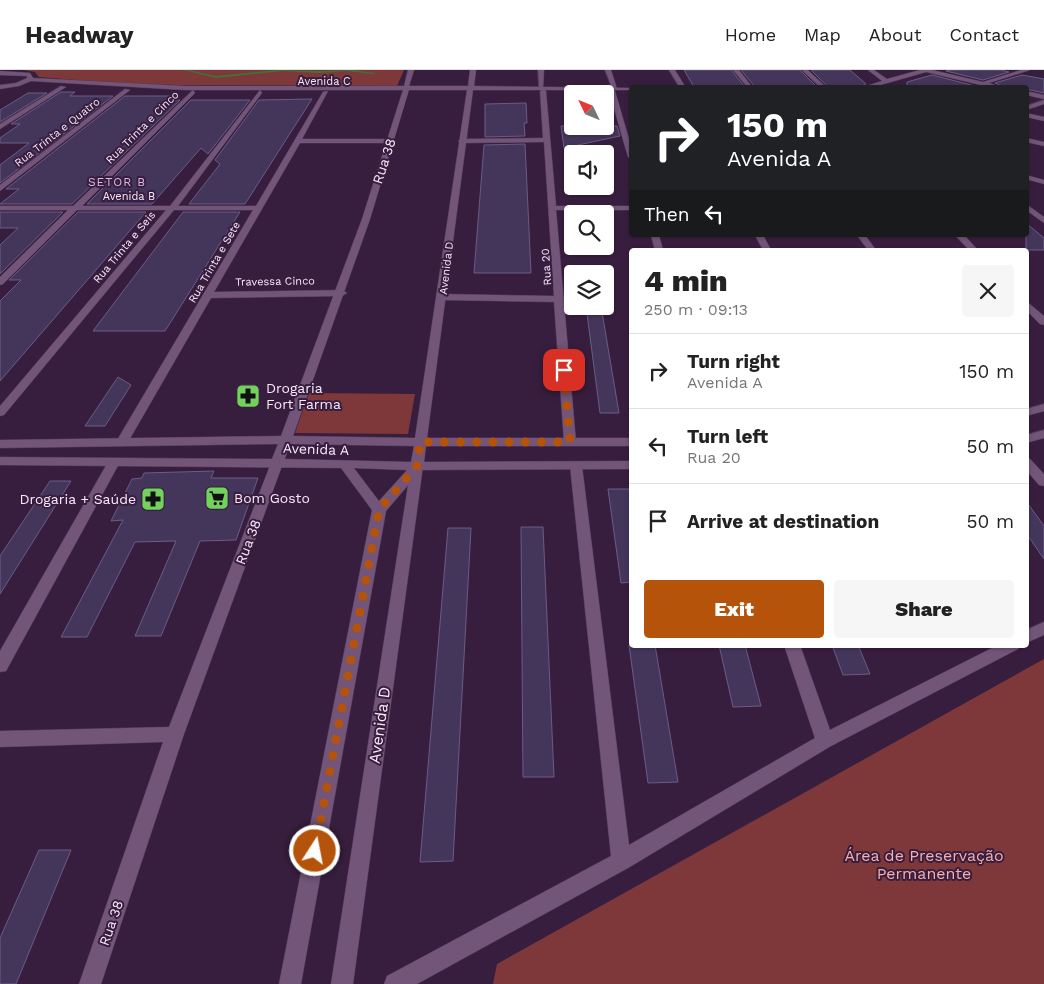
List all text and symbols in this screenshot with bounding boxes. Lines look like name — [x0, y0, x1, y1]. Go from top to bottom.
text: Headway — [25, 21, 134, 49]
text: Home — [725, 24, 776, 45]
text: Map — [804, 24, 841, 45]
text: About — [869, 24, 921, 45]
text: Contact — [949, 24, 1019, 45]
street label: Avenida C — [298, 75, 351, 88]
north arrow — [564, 85, 614, 135]
map controls — [564, 85, 614, 315]
street label: Rua Trinta e Cinco — [103, 88, 182, 167]
street label: Rua Trinta e Quatro — [12, 95, 102, 170]
text: 150 m — [727, 104, 828, 146]
icon: right — [644, 105, 709, 170]
street label: Rua 38 — [369, 136, 399, 186]
button: sound — [564, 145, 614, 195]
text: Avenida A — [727, 146, 831, 171]
district label: SETOR B — [88, 175, 146, 189]
street label: Avenida B — [103, 190, 155, 203]
icon: left — [700, 200, 728, 228]
text: Then — [644, 203, 690, 226]
button: search — [564, 205, 614, 255]
street label: Rua Trinta e Seis — [90, 209, 158, 286]
street label: Rua Trinta e Sete — [186, 219, 243, 305]
street label: Avenida D — [437, 241, 456, 295]
street label: Rua 20 — [539, 248, 554, 286]
text: 4 min — [644, 263, 728, 298]
button: layers — [564, 265, 614, 315]
button: close — [962, 265, 1014, 317]
street label: Travessa Cinco — [235, 274, 315, 289]
text: 250 m · 09:13 — [644, 300, 748, 319]
pin — [543, 349, 585, 391]
text: Turn right — [687, 350, 780, 373]
icon: arrive — [550, 356, 578, 384]
icon: right — [644, 357, 672, 385]
text: 150 m — [959, 360, 1014, 383]
text: Avenida A — [687, 373, 763, 392]
place label: Drogaria Fort Farma — [266, 380, 341, 412]
pharmacy icon: Drogaria Fort Farma — [235, 383, 261, 409]
text: Turn left — [687, 425, 768, 448]
icon: left — [644, 432, 672, 460]
text: 50 m — [967, 435, 1014, 458]
street label: Avenida A — [283, 440, 349, 458]
text: Rua 20 — [687, 448, 741, 467]
supermarket icon: Bom Gosto — [204, 485, 230, 511]
pharmacy icon: Drogaria + Saúde — [140, 486, 166, 512]
place label: Bom Gosto — [234, 490, 310, 506]
place label: Drogaria + Saúde — [19, 491, 136, 507]
icon: arrive — [644, 507, 672, 535]
text: Arrive at destination — [687, 510, 879, 533]
text: 50 m — [967, 510, 1014, 533]
street label: Rua 38 — [232, 517, 264, 567]
button: Exit — [644, 580, 824, 638]
button: Share — [834, 580, 1014, 638]
street label: Avenida D — [365, 685, 394, 765]
position arrow — [288, 824, 340, 876]
park label: Área de Preservação Permanente — [844, 846, 1004, 883]
street label: Rua 38 — [96, 898, 126, 948]

